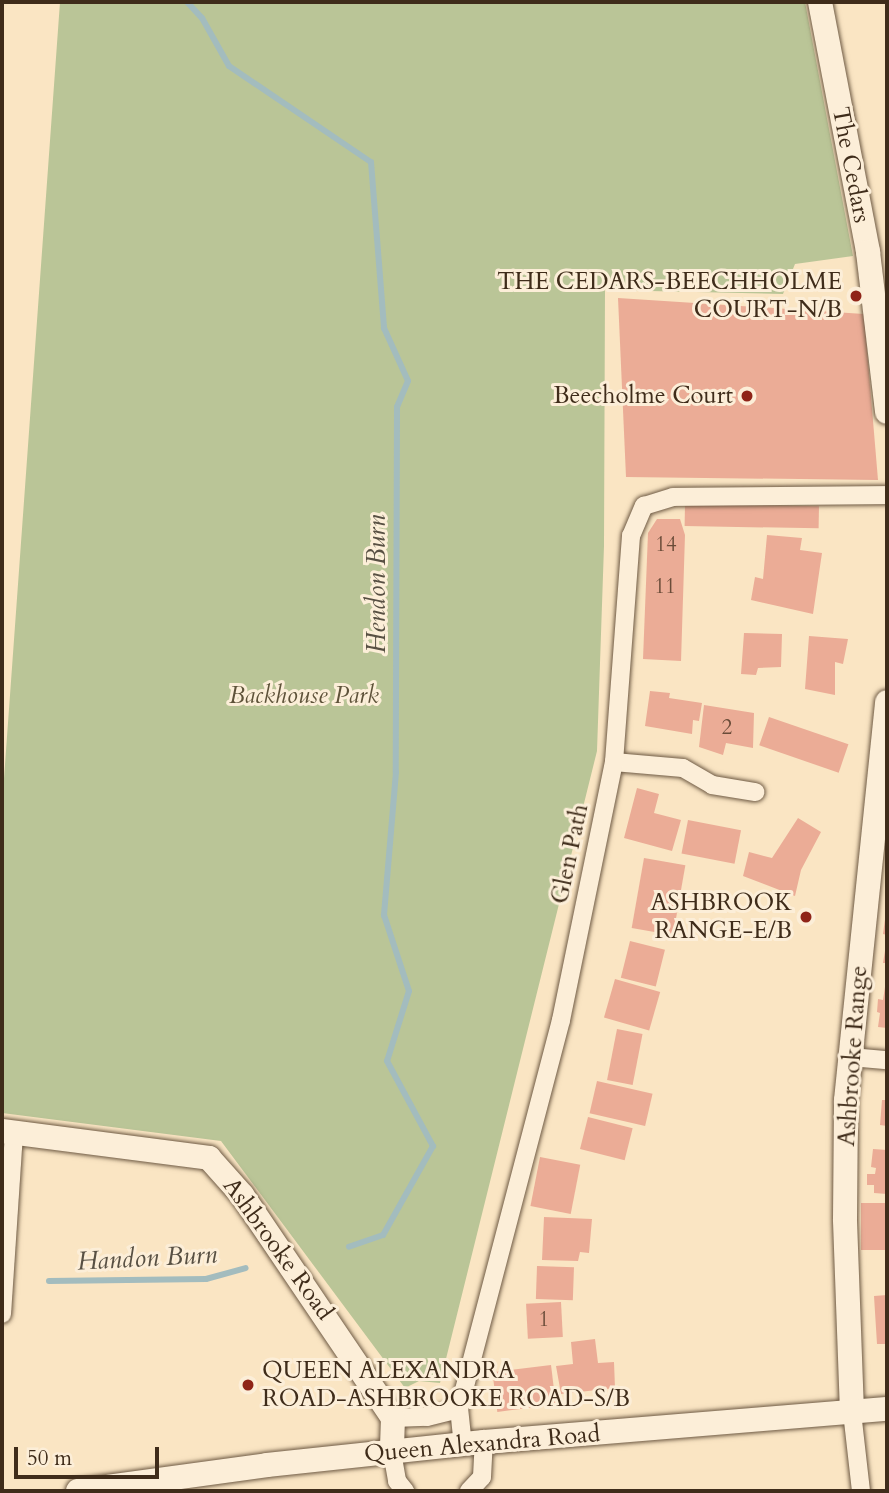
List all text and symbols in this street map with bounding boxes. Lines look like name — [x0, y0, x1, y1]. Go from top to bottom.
street label: The Cedars — [826, 105, 876, 225]
place label: THE CEDARS-BEECHHOLME COURT-N/B — [497, 268, 842, 324]
marker: THE CEDARS-BEECHHOLME COURT-N/B — [848, 288, 864, 304]
place label: Beecholme Court — [553, 382, 733, 410]
marker: Beecholme Court — [739, 388, 755, 404]
water label: Hendon Burn — [361, 515, 393, 653]
house number: 14 — [655, 532, 677, 558]
house number: 11 — [654, 574, 676, 600]
park label: Backhouse Park — [229, 682, 379, 710]
house number: 2 — [722, 715, 732, 741]
street label: Glen Path — [545, 801, 595, 907]
place label: ASHBROOK RANGE-E/B — [651, 889, 792, 945]
marker: ASHBROOK RANGE-E/B — [798, 909, 814, 925]
street label: Ashbrooke Range — [832, 965, 874, 1147]
street label: Ashbrooke Road — [217, 1172, 339, 1326]
water label: Handon Burn — [76, 1239, 218, 1277]
house number: 1 — [539, 1307, 549, 1333]
place label: QUEEN ALEXANDRA ROAD-ASHBROOKE ROAD-S/B — [262, 1357, 630, 1413]
marker: QUEEN ALEXANDRA ROAD-ASHBROOKE ROAD-S/B — [240, 1377, 256, 1393]
street label: Queen Alexandra Road — [363, 1419, 601, 1469]
scale bar — [18, 1434, 163, 1478]
text: 50 m — [27, 1444, 72, 1473]

